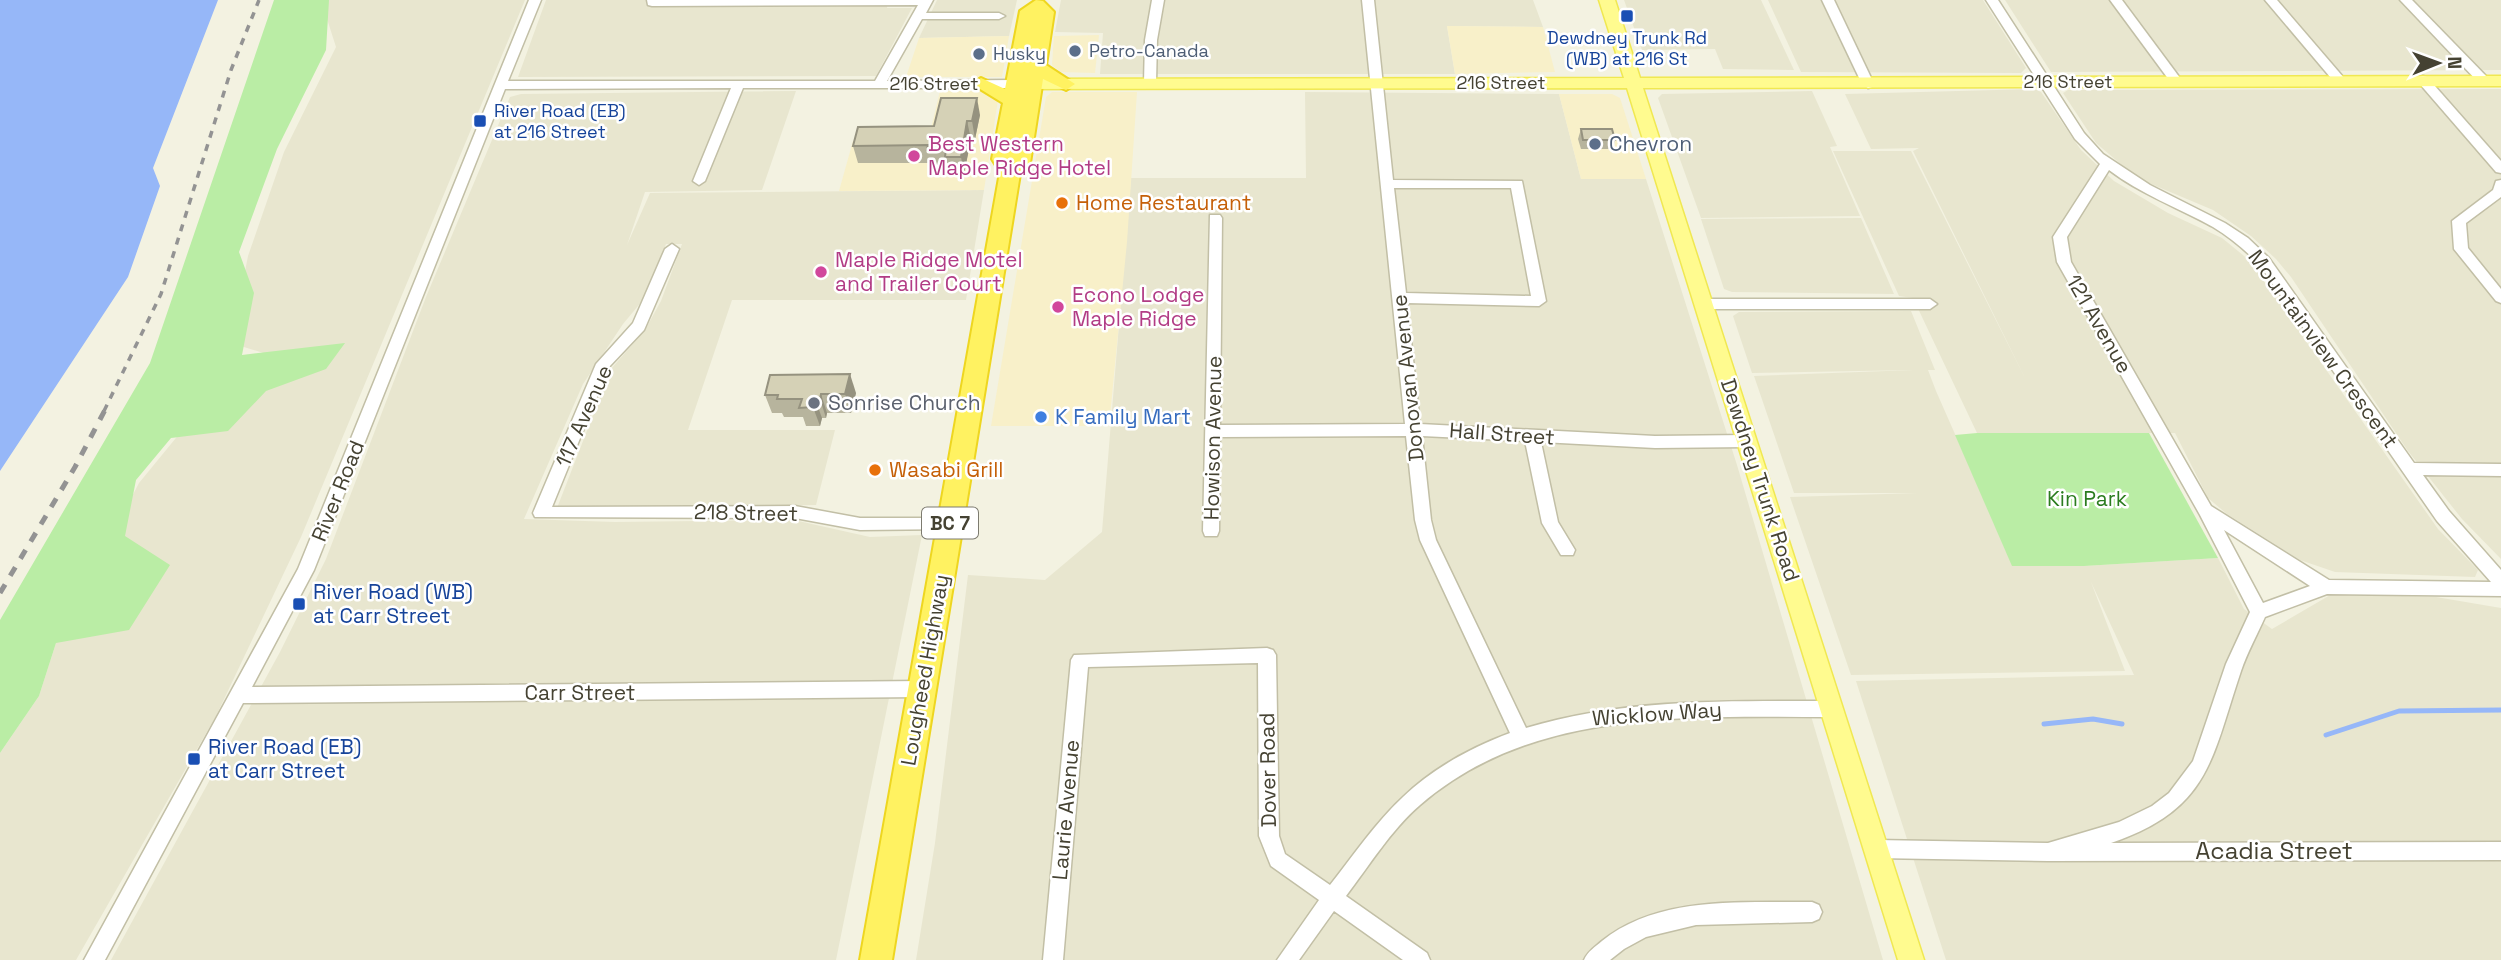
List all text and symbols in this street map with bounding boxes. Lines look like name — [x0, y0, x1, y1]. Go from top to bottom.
marker: Dewdney Trunk Rd (WB) at 216 St — [1619, 8, 1635, 24]
place label: Dewdney Trunk Rd (WB) at 216 St — [1547, 26, 1707, 70]
north arrow — [2403, 28, 2473, 98]
place label: Petro-Canada — [1089, 39, 1209, 62]
place label: Husky — [993, 42, 1046, 65]
marker: Petro-Canada — [1067, 43, 1083, 59]
marker: Husky — [971, 46, 987, 62]
text: N — [2442, 56, 2467, 69]
street label: 216 Street — [2023, 70, 2113, 93]
street label: 216 Street — [1456, 71, 1546, 94]
street label: 216 Street — [889, 72, 979, 95]
place label: River Road (EB) at 216 Street — [494, 99, 626, 143]
marker: River Road (EB) at 216 Street — [472, 113, 488, 129]
place label: Best Western Maple Ridge Hotel — [928, 130, 1111, 181]
place label: Chevron — [1609, 130, 1692, 157]
marker: Chevron — [1587, 136, 1603, 152]
marker: Best Western Maple Ridge Hotel — [906, 148, 922, 164]
place label: Home Restaurant — [1076, 189, 1251, 216]
marker: Home Restaurant — [1054, 195, 1070, 211]
street label: Mountainview Crescent — [2242, 244, 2404, 453]
place label: Maple Ridge Motel and Trailer Court — [835, 246, 1023, 297]
marker: Maple Ridge Motel and Trailer Court — [813, 264, 829, 280]
street label: 121 Avenue — [2060, 270, 2139, 378]
place label: Econo Lodge Maple Ridge — [1072, 281, 1204, 332]
street label: Donovan Avenue — [1385, 293, 1430, 463]
marker: Econo Lodge Maple Ridge — [1050, 299, 1066, 315]
street label: Howison Avenue — [1198, 355, 1227, 521]
street label: 117 Avenue — [549, 361, 618, 471]
street label: Dewdney Trunk Road — [1715, 375, 1806, 585]
place label: Sonrise Church — [828, 389, 981, 416]
marker: Sonrise Church — [806, 395, 822, 411]
place label: K Family Mart — [1055, 403, 1191, 430]
marker: K Family Mart — [1033, 409, 1049, 425]
street label: Hall Street — [1448, 416, 1556, 451]
street label: River Road — [305, 436, 370, 545]
place label: Wasabi Grill — [889, 456, 1004, 483]
marker: Wasabi Grill — [867, 462, 883, 478]
park label: Kin Park — [2047, 485, 2127, 512]
street label: 218 Street — [694, 498, 798, 527]
road number: BC 7 — [922, 508, 978, 538]
street label: Lougheed Highway — [894, 572, 955, 768]
place label: River Road (WB) at Carr Street — [313, 578, 473, 629]
marker: River Road (WB) at Carr Street — [291, 596, 307, 612]
street label: Carr Street — [525, 679, 635, 706]
street label: Wicklow Way — [1591, 695, 1723, 732]
street label: Dover Road — [1253, 712, 1282, 828]
place label: River Road (EB) at Carr Street — [208, 733, 361, 784]
street label: Laurie Avenue — [1046, 739, 1085, 881]
marker: River Road (EB) at Carr Street — [186, 751, 202, 767]
street label: Acadia Street — [2195, 835, 2353, 866]

